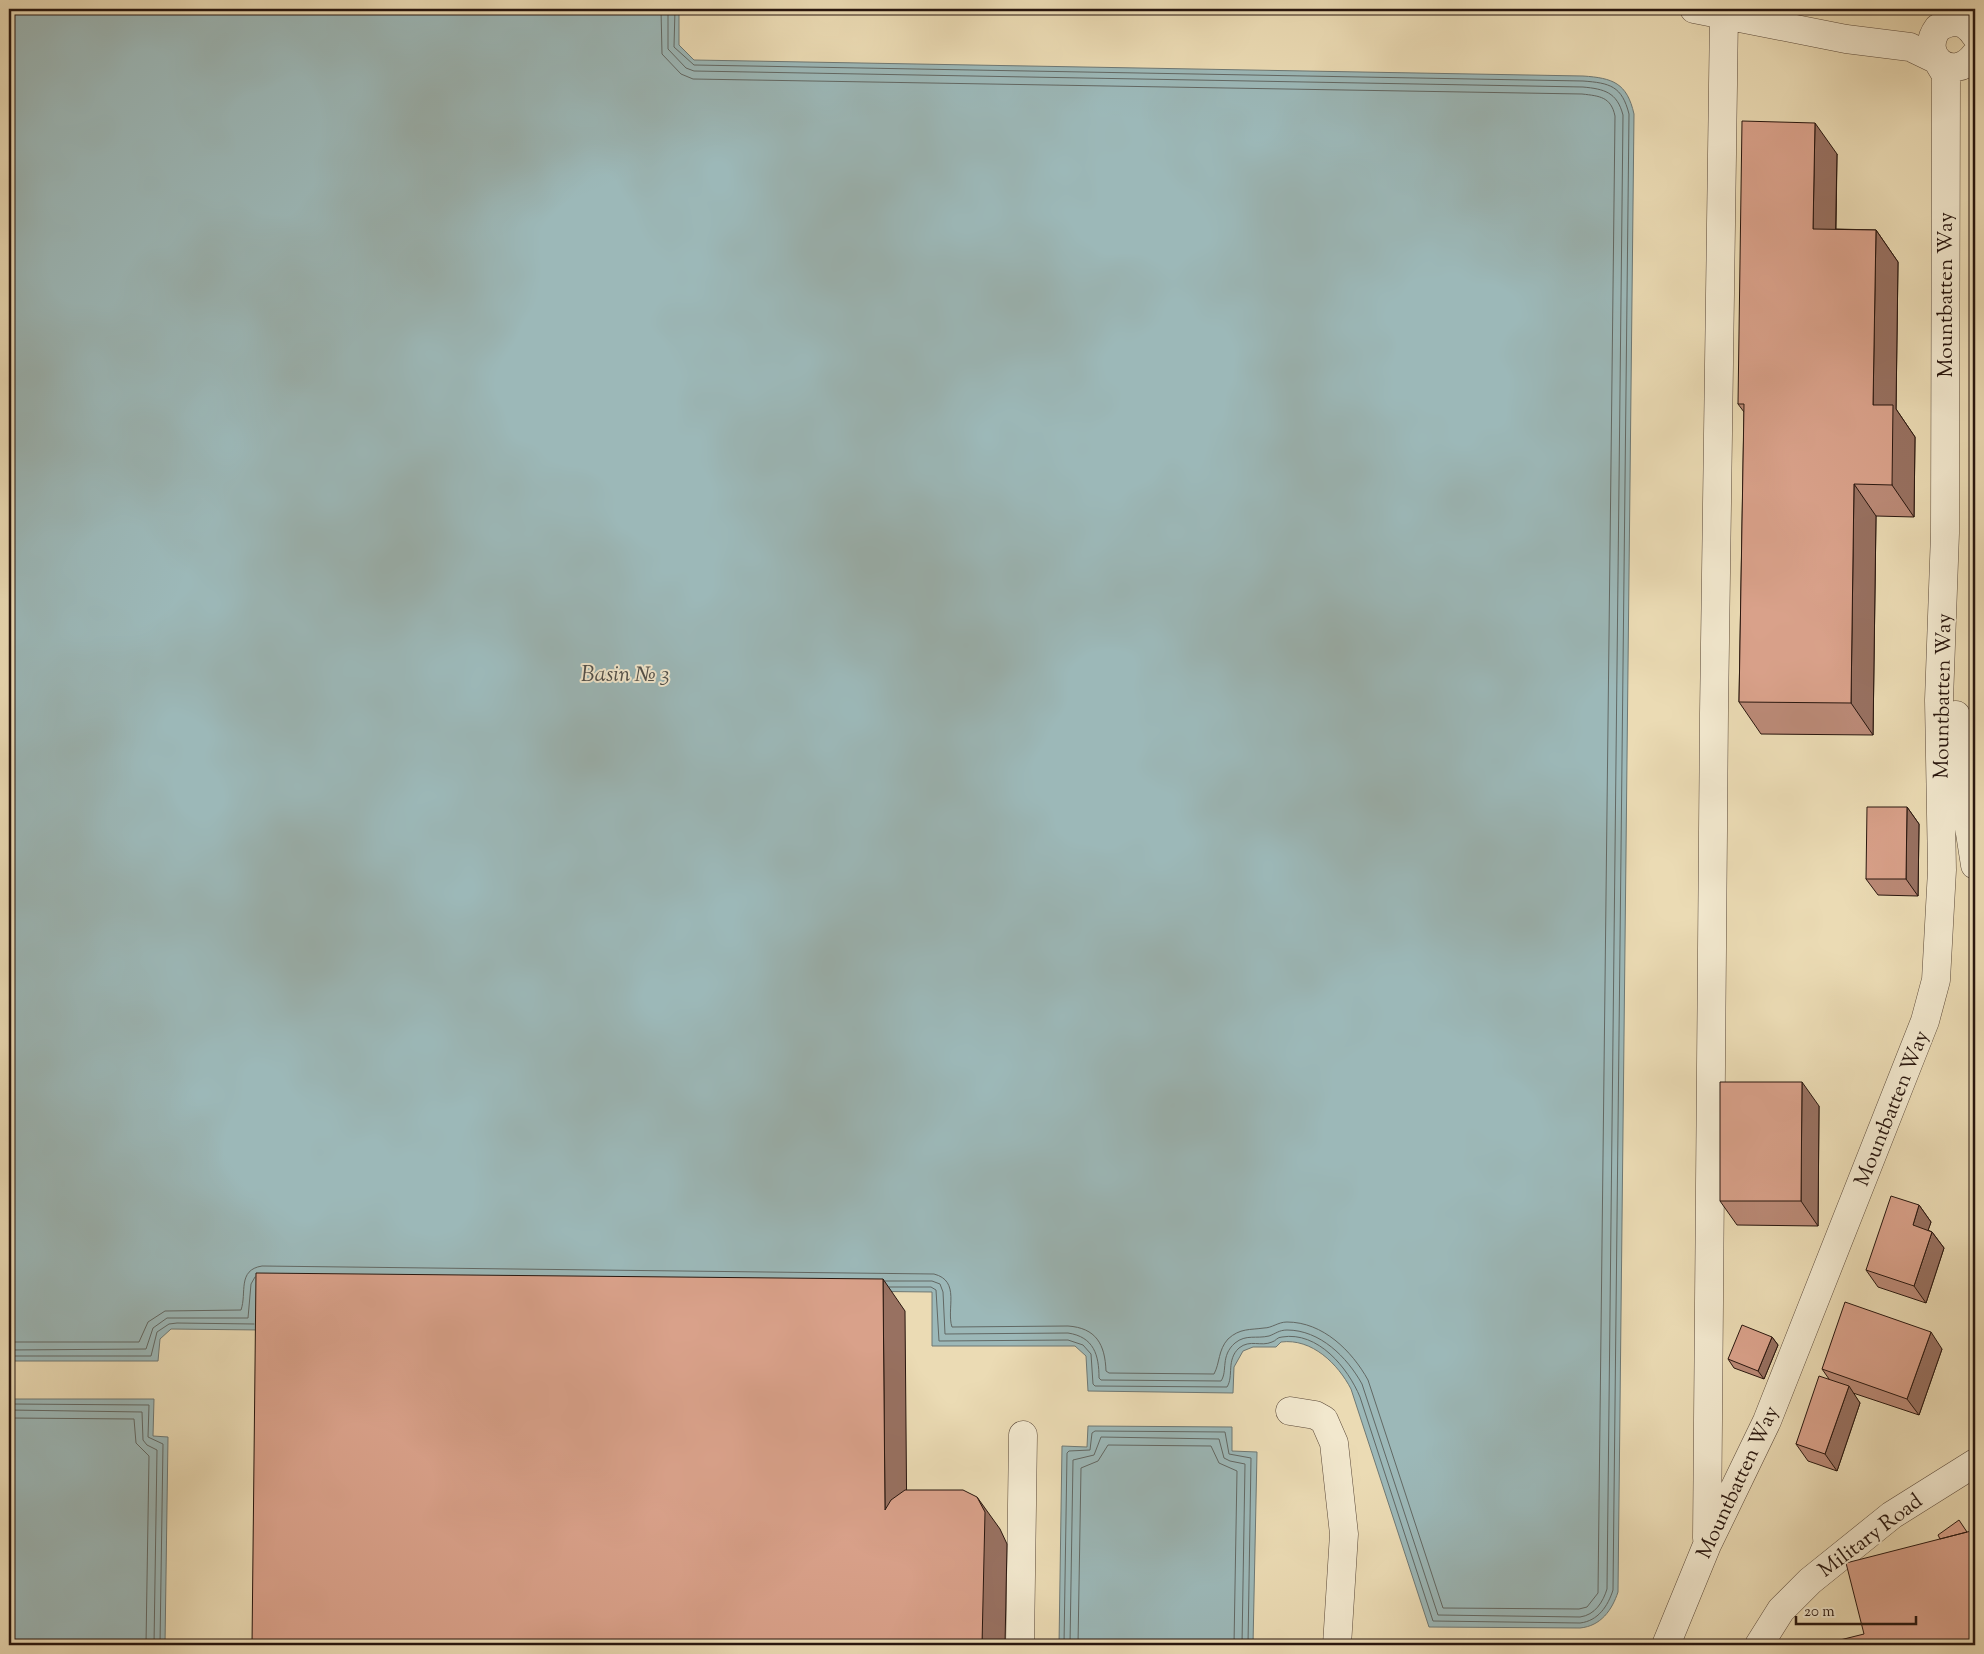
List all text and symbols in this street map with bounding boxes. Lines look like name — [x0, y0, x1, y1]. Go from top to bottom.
street label: Mountbatten Way — [1932, 212, 1962, 378]
street label: Mountbatten Way — [1928, 612, 1960, 779]
water label: Basin № 3 — [581, 660, 669, 692]
street label: Mountbatten Way — [1848, 1026, 1938, 1191]
street label: Mountbatten Way — [1690, 1401, 1788, 1564]
street label: Military Road — [1813, 1487, 1930, 1586]
scale bar — [1796, 1594, 1916, 1626]
text: 20 m — [1804, 1602, 1835, 1623]

